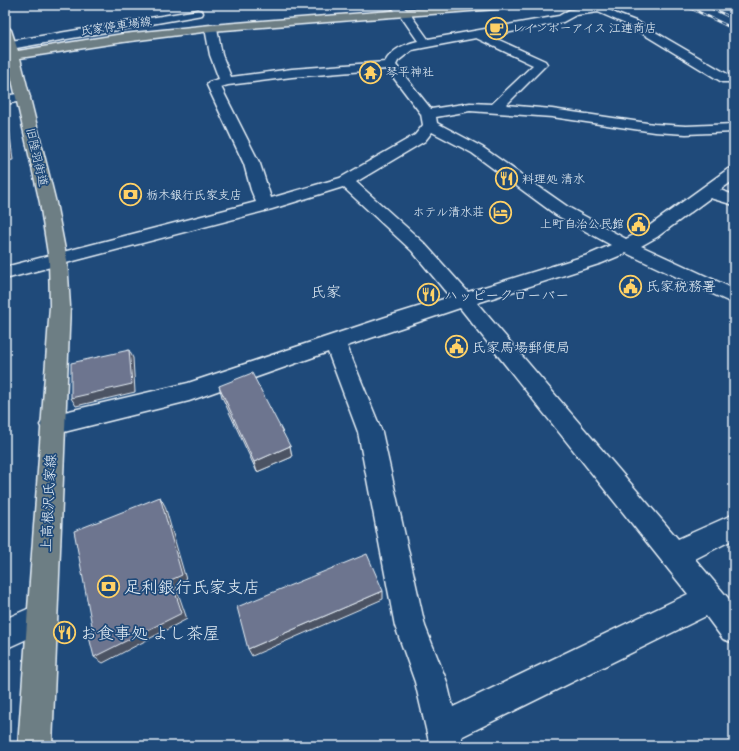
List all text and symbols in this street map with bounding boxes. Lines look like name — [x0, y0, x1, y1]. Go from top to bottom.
street label: 氏家停車場線 — [79, 14, 153, 41]
cafe icon: レインボーアイス 江連商店 — [483, 15, 509, 41]
place label: レインボーアイス 江連商店 — [512, 21, 657, 38]
temple icon: 琴平神社 — [357, 59, 383, 85]
place label: 琴平神社 — [386, 65, 434, 82]
street label: 旧陸羽街道 — [21, 126, 51, 188]
restaurant icon: 料理処 清水 — [493, 166, 519, 192]
place label: 料理処 清水 — [522, 172, 585, 189]
bank icon: 栃木銀行氏家支店 — [118, 182, 144, 208]
place label: 栃木銀行氏家支店 — [146, 188, 242, 205]
hotel icon: ホテル清水荘 — [487, 199, 513, 225]
place label: ホテル清水荘 — [412, 205, 484, 222]
public building icon: 上町自治公民館 — [626, 211, 652, 237]
place label: 上町自治公民館 — [540, 217, 624, 234]
public building icon: 氏家税務署 — [618, 273, 644, 299]
place label: 氏家税務署 — [646, 278, 716, 298]
restaurant icon: ハッピークローバー — [415, 282, 441, 308]
district label: 氏家 — [311, 283, 341, 305]
place label: ハッピークローバー — [444, 287, 569, 307]
public building icon: 氏家馬場郵便局 — [444, 334, 470, 360]
place label: 氏家馬場郵便局 — [472, 339, 570, 359]
street label: 上高根沢氏家線 — [37, 454, 63, 553]
bank icon: 足利銀行氏家支店 — [96, 574, 122, 600]
place label: 足利銀行氏家支店 — [124, 578, 260, 602]
restaurant icon: お食事処 よし茶屋 — [51, 620, 77, 646]
place label: お食事処 よし茶屋 — [80, 624, 220, 648]

